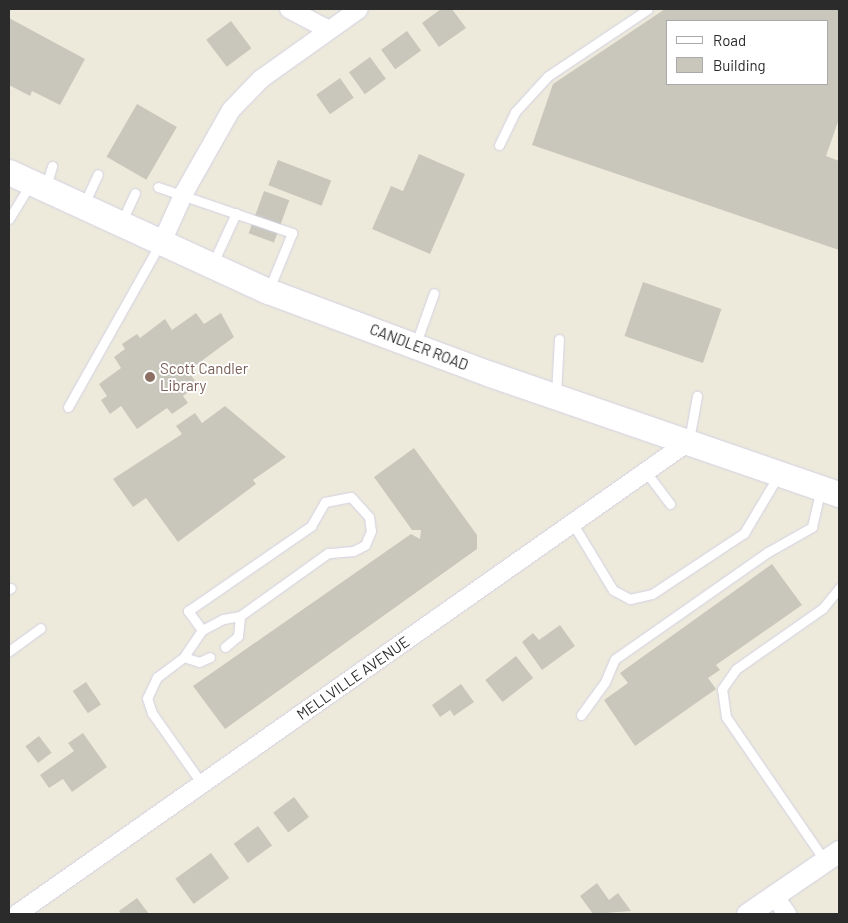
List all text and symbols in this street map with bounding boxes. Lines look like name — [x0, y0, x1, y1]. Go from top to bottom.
legend — [666, 20, 828, 85]
text: Road — [713, 31, 746, 49]
text: Building — [713, 56, 766, 74]
street label: CANDLER ROAD — [367, 320, 471, 374]
place label: Scott Candler Library — [160, 359, 248, 394]
marker: Scott Candler Library — [144, 371, 156, 383]
street label: MELLVILLE AVENUE — [293, 632, 413, 724]

